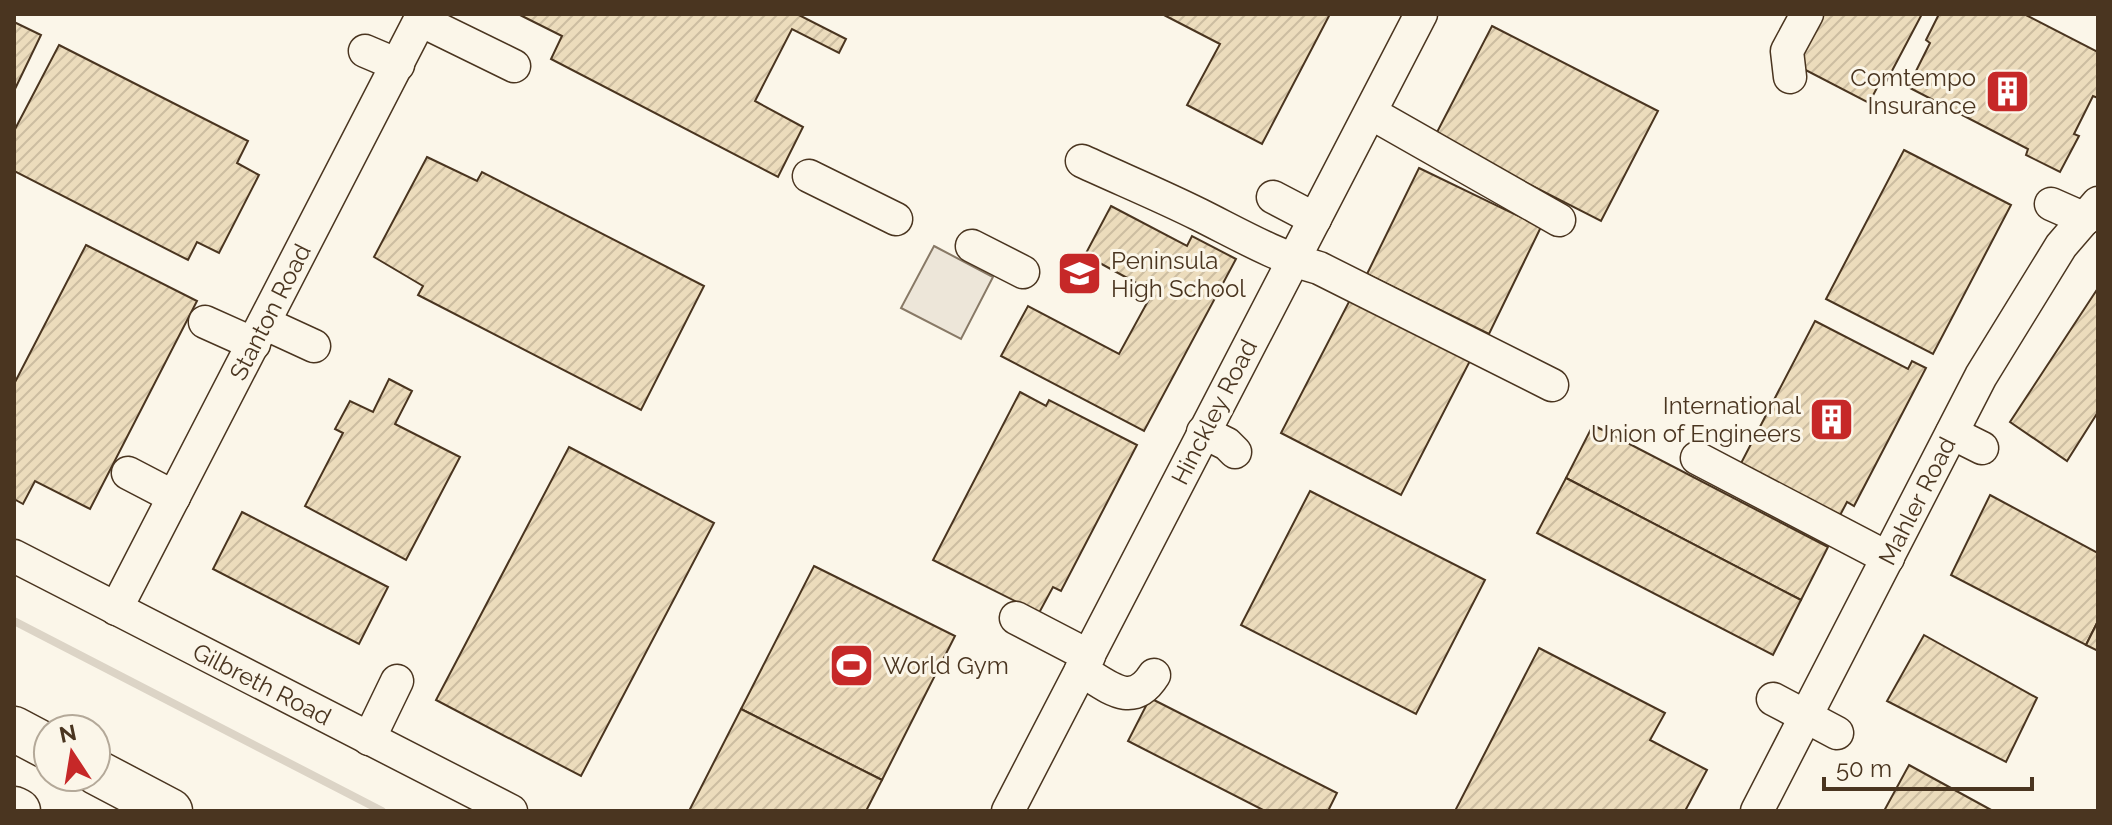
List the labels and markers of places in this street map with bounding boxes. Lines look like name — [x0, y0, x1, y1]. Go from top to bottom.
place label: Comtempo Insurance — [1850, 63, 1976, 120]
building icon: Comtempo Insurance — [1983, 67, 2031, 115]
place label: Peninsula High School — [1111, 246, 1246, 303]
school or university icon: Peninsula High School — [1056, 250, 1104, 298]
place label: International Union of Engineers — [1591, 391, 1801, 448]
building icon: International Union of Engineers — [1808, 395, 1856, 443]
sports icon: World Gym — [828, 641, 876, 689]
place label: World Gym — [883, 651, 1009, 680]

